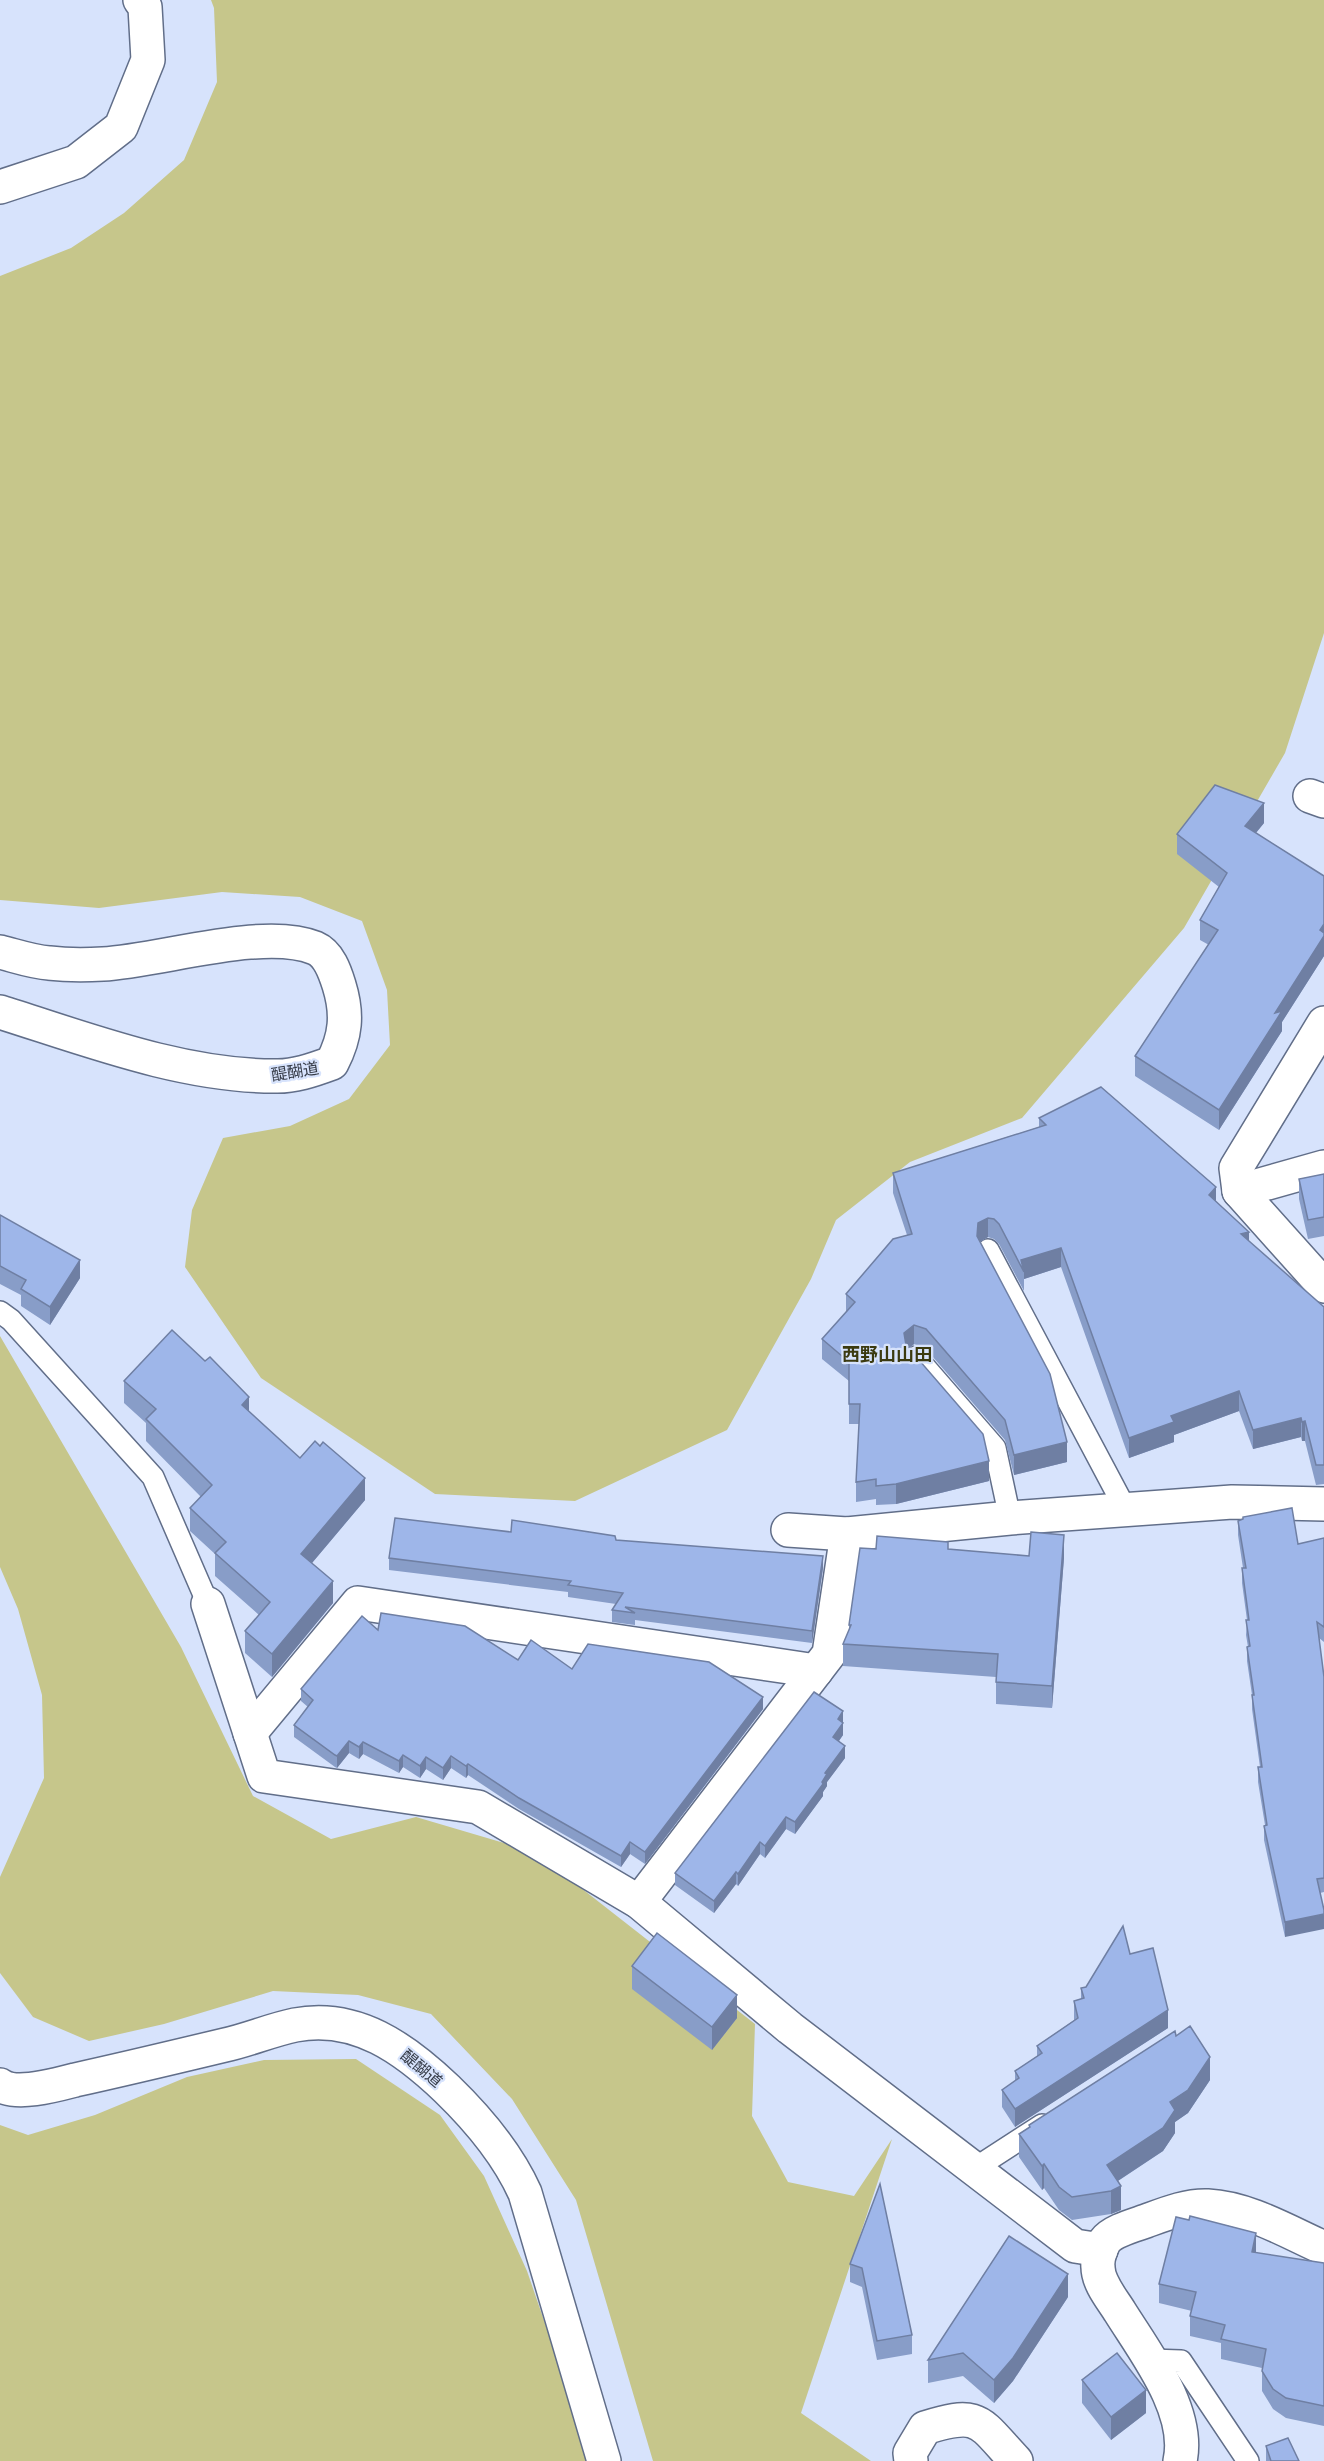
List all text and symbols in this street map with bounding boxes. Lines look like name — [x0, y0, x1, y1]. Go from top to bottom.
street label: 醍醐道 — [270, 1058, 320, 1086]
district label: 西野山山田 — [842, 1344, 932, 1366]
street label: 醍醐道 — [397, 2046, 446, 2092]

